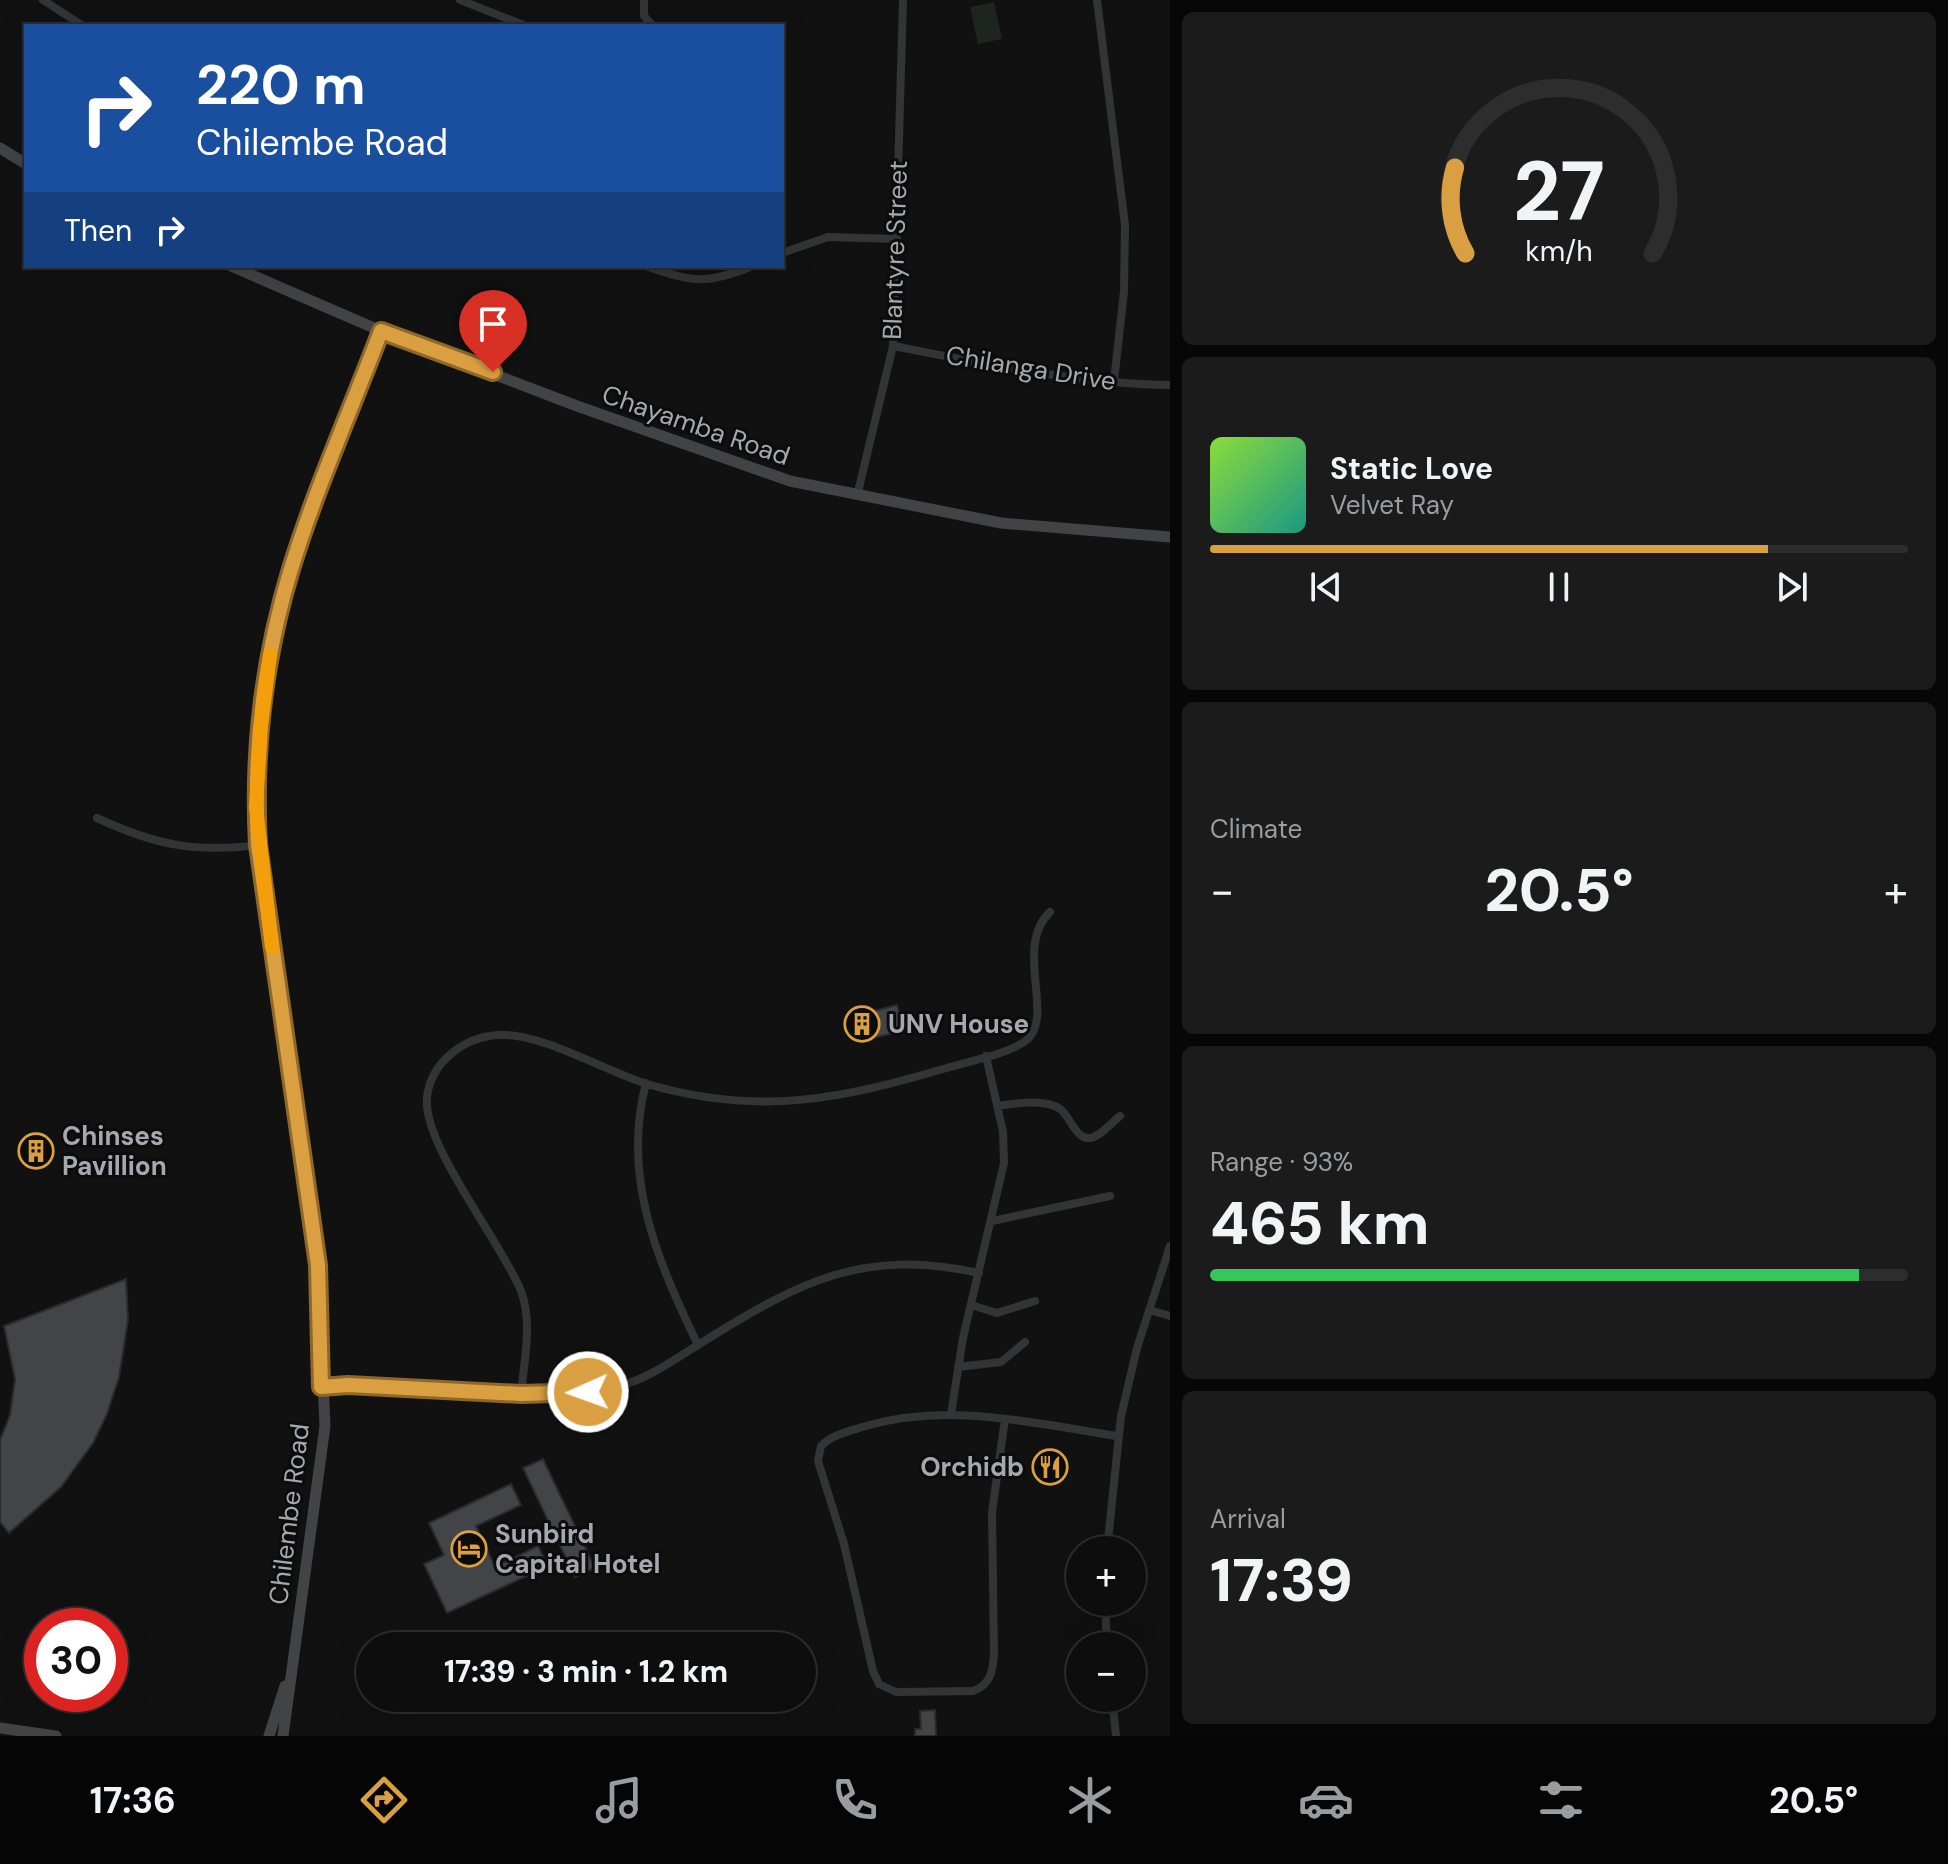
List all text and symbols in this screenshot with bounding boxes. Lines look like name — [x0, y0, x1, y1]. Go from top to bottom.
text: 220 m — [196, 48, 366, 121]
icon: right — [64, 56, 168, 160]
text: Chilembe Road — [196, 119, 448, 166]
text: 27 — [1513, 137, 1605, 246]
street label: Blantyre Street — [875, 160, 915, 340]
icon: right — [148, 208, 192, 252]
text: Then — [64, 211, 132, 250]
text: km/h — [1525, 234, 1593, 271]
pin — [459, 290, 527, 372]
icon: arrive — [471, 302, 515, 346]
street label: Chilanga Drive — [943, 338, 1119, 398]
street label: Chayamba Road — [598, 377, 794, 473]
text: Static Love — [1330, 449, 1493, 488]
text: Velvet Ray — [1330, 488, 1454, 522]
icon: previous — [1304, 565, 1348, 609]
icon: pause — [1537, 565, 1581, 609]
icon: next — [1770, 565, 1814, 609]
text: Climate — [1210, 812, 1302, 846]
text: 20.5° — [1484, 851, 1634, 930]
text: − — [1210, 862, 1234, 920]
text: + — [1884, 862, 1908, 920]
building icon: UNV House — [843, 1005, 881, 1043]
place label: UNV House — [888, 1007, 1029, 1041]
place label: Chinses Pavillion — [62, 1119, 167, 1183]
building icon: Chinses Pavillion — [17, 1132, 55, 1170]
text: Range · 93% — [1210, 1145, 1353, 1179]
text: 465 km — [1210, 1184, 1429, 1263]
position arrow — [546, 1350, 630, 1434]
street label: Chilembe Road — [261, 1422, 317, 1606]
restaurant icon: Orchidb — [1031, 1448, 1069, 1486]
place label: Orchidb — [920, 1450, 1024, 1484]
text: Arrival — [1210, 1502, 1286, 1536]
place label: Sunbird Capital Hotel — [495, 1517, 661, 1581]
hotel icon: Sunbird Capital Hotel — [450, 1530, 488, 1568]
map controls — [1066, 1536, 1146, 1712]
button: + — [1066, 1536, 1146, 1616]
text: 17:39 — [1210, 1541, 1353, 1620]
speed limit sign: 30 — [24, 1608, 128, 1712]
button: − — [1066, 1632, 1146, 1712]
text: 17:39 · 3 min · 1.2 km — [444, 1652, 728, 1691]
icon: directions — [356, 1772, 412, 1828]
icon: music — [591, 1772, 647, 1828]
icon: phone — [827, 1772, 883, 1828]
icon: climate — [1062, 1772, 1118, 1828]
icon: car — [1298, 1772, 1354, 1828]
icon: filters — [1533, 1772, 1589, 1828]
text: 17:36 — [90, 1777, 176, 1824]
text: 20.5° — [1769, 1777, 1858, 1824]

